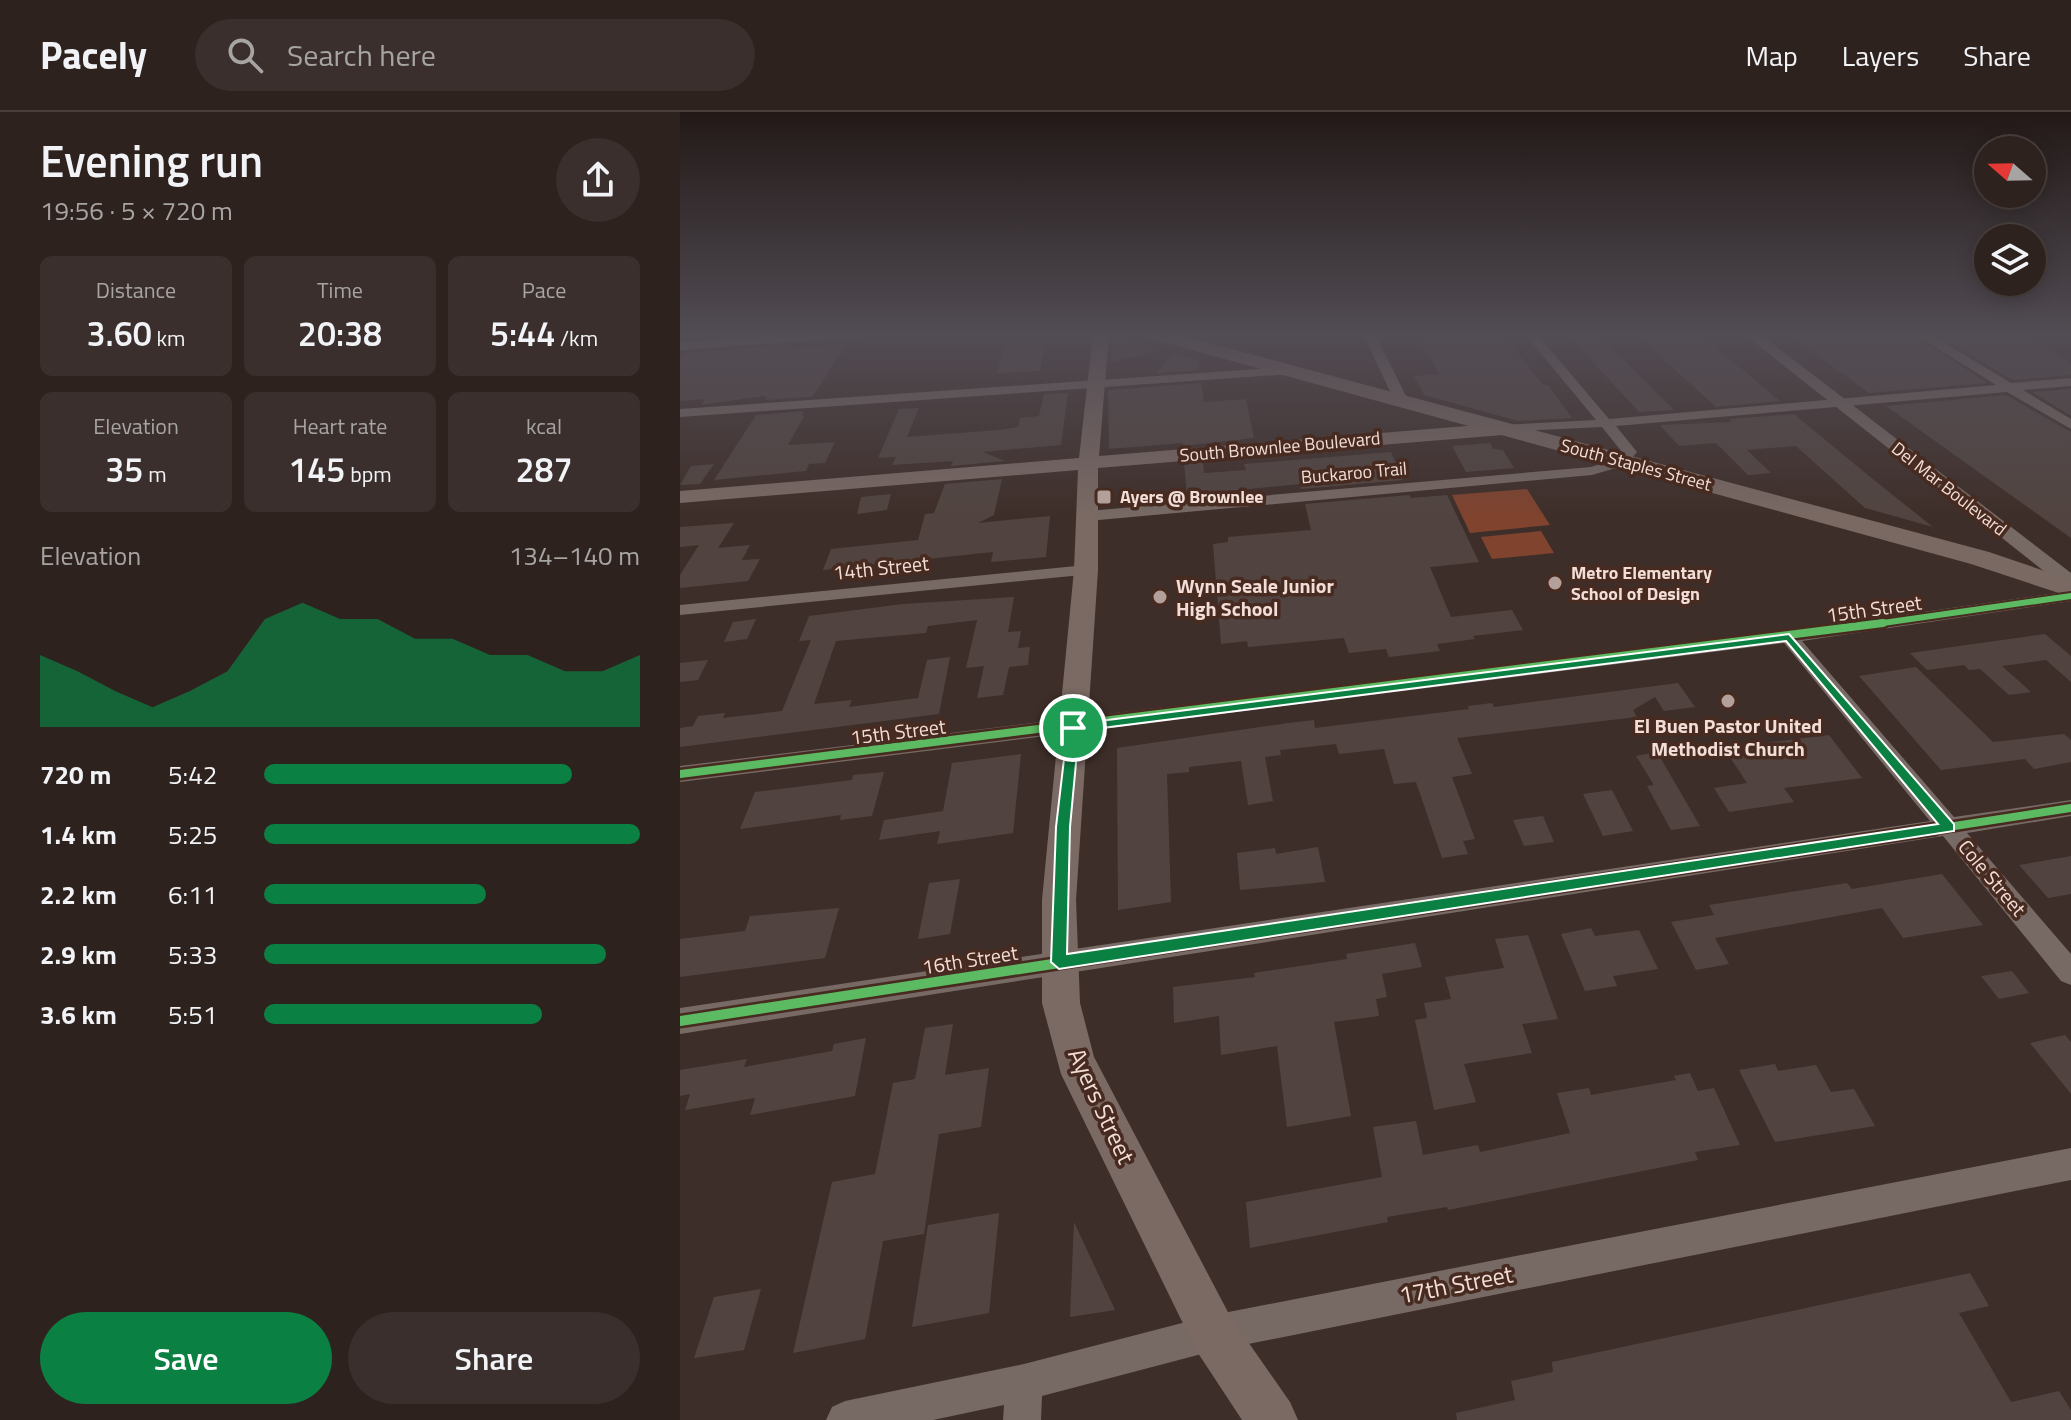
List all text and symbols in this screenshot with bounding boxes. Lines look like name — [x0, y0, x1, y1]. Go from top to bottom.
search box — [195, 19, 755, 91]
text: Pacely — [40, 26, 147, 84]
text: Search here — [287, 32, 436, 78]
icon: search — [223, 33, 267, 77]
text: Map — [1745, 34, 1798, 77]
text: Layers — [1842, 34, 1919, 77]
text: Share — [1963, 34, 2031, 77]
text: Evening run — [40, 127, 263, 194]
north arrow — [1974, 136, 2046, 208]
map controls — [1974, 136, 2046, 296]
button: share — [556, 138, 640, 222]
text: 19:56 · 5 × 720 m — [40, 191, 233, 230]
button: layers — [1974, 224, 2046, 296]
text: Distance — [96, 273, 176, 307]
text: Time — [317, 273, 363, 307]
text: Pace — [522, 273, 566, 307]
text: 3.60 — [86, 307, 152, 359]
text: 20:38 — [298, 307, 382, 359]
text: 5:44 — [490, 307, 555, 359]
text: km — [152, 321, 186, 355]
text: /km — [555, 321, 598, 355]
text: Elevation — [93, 409, 179, 443]
text: Heart rate — [293, 409, 387, 443]
text: kcal — [526, 409, 562, 443]
street label: South Brownlee Boulevard — [1179, 424, 1381, 469]
street label: South Staples Street — [1558, 431, 1715, 498]
street label: Del Mar Boulevard — [1886, 435, 2013, 542]
text: 35 — [105, 443, 143, 495]
text: 145 — [288, 443, 345, 495]
text: 287 — [515, 443, 573, 495]
street label: Buckaroo Trail — [1300, 454, 1408, 491]
text: m — [143, 457, 167, 491]
text: bpm — [345, 457, 392, 491]
place label: Ayers @ Brownlee — [1120, 483, 1264, 510]
marker: Ayers @ Brownlee — [1095, 488, 1113, 506]
text: Elevation — [40, 536, 141, 575]
text: 134–140 m — [509, 536, 640, 575]
street label: 14th Street — [832, 547, 930, 588]
place label: Metro Elementary School of Design — [1571, 559, 1712, 607]
place label: Wynn Seale Junior High School — [1176, 570, 1334, 624]
marker: Metro Elementary School of Design — [1546, 574, 1564, 592]
street label: 15th Street — [1824, 586, 1924, 631]
marker: Wynn Seale Junior High School — [1151, 588, 1169, 606]
marker: El Buen Pastor United Methodist Church — [1719, 692, 1737, 710]
pin — [1039, 694, 1107, 762]
icon: arrive — [1051, 706, 1095, 750]
street label: 15th Street — [848, 710, 948, 753]
place label: El Buen Pastor United Methodist Church — [1634, 710, 1822, 764]
text: 720 m — [40, 755, 111, 794]
text: 5:42 — [168, 755, 217, 794]
text: 1.4 km — [40, 815, 117, 854]
text: 5:25 — [168, 815, 217, 854]
street label: Cole Street — [1951, 833, 2034, 923]
text: 2.2 km — [40, 875, 117, 914]
text: 6:11 — [168, 875, 217, 914]
text: 2.9 km — [40, 935, 117, 974]
text: 5:33 — [168, 935, 217, 974]
street label: 16th Street — [920, 937, 1020, 982]
text: 3.6 km — [40, 995, 117, 1034]
text: 5:51 — [168, 995, 217, 1034]
street label: Ayers Street — [1059, 1042, 1145, 1170]
street label: 17th Street — [1396, 1255, 1516, 1313]
button: Save — [40, 1312, 332, 1404]
button: Share — [348, 1312, 640, 1404]

